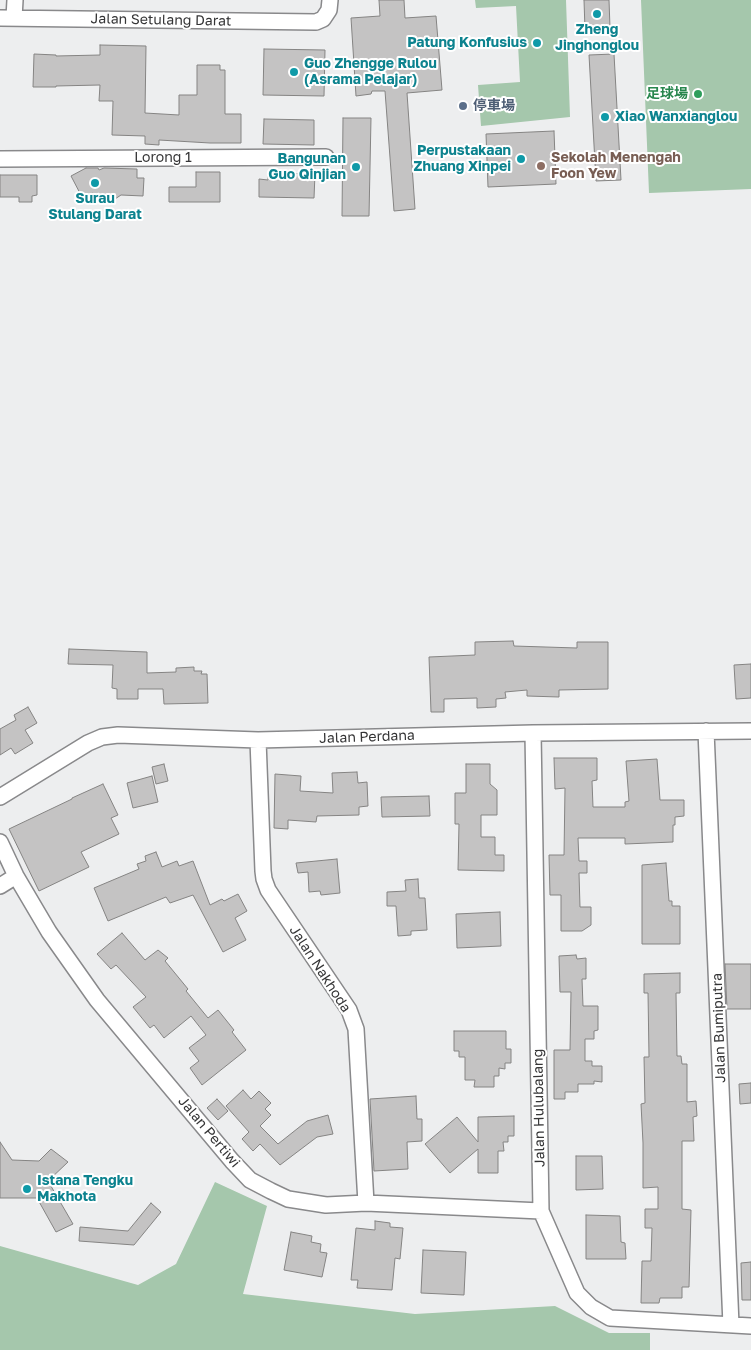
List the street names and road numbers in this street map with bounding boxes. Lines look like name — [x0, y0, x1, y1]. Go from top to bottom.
street label: Jalan Setulang Darat — [90, 10, 232, 30]
street label: Lorong 1 — [134, 150, 192, 166]
street label: Jalan Perdana — [319, 727, 415, 747]
street label: Jalan Nakhoda — [286, 922, 354, 1016]
street label: Jalan Bumiputra — [709, 973, 729, 1083]
street label: Jalan Hulubalang — [530, 1049, 548, 1167]
street label: Jalan Pertiwi — [174, 1093, 244, 1171]

